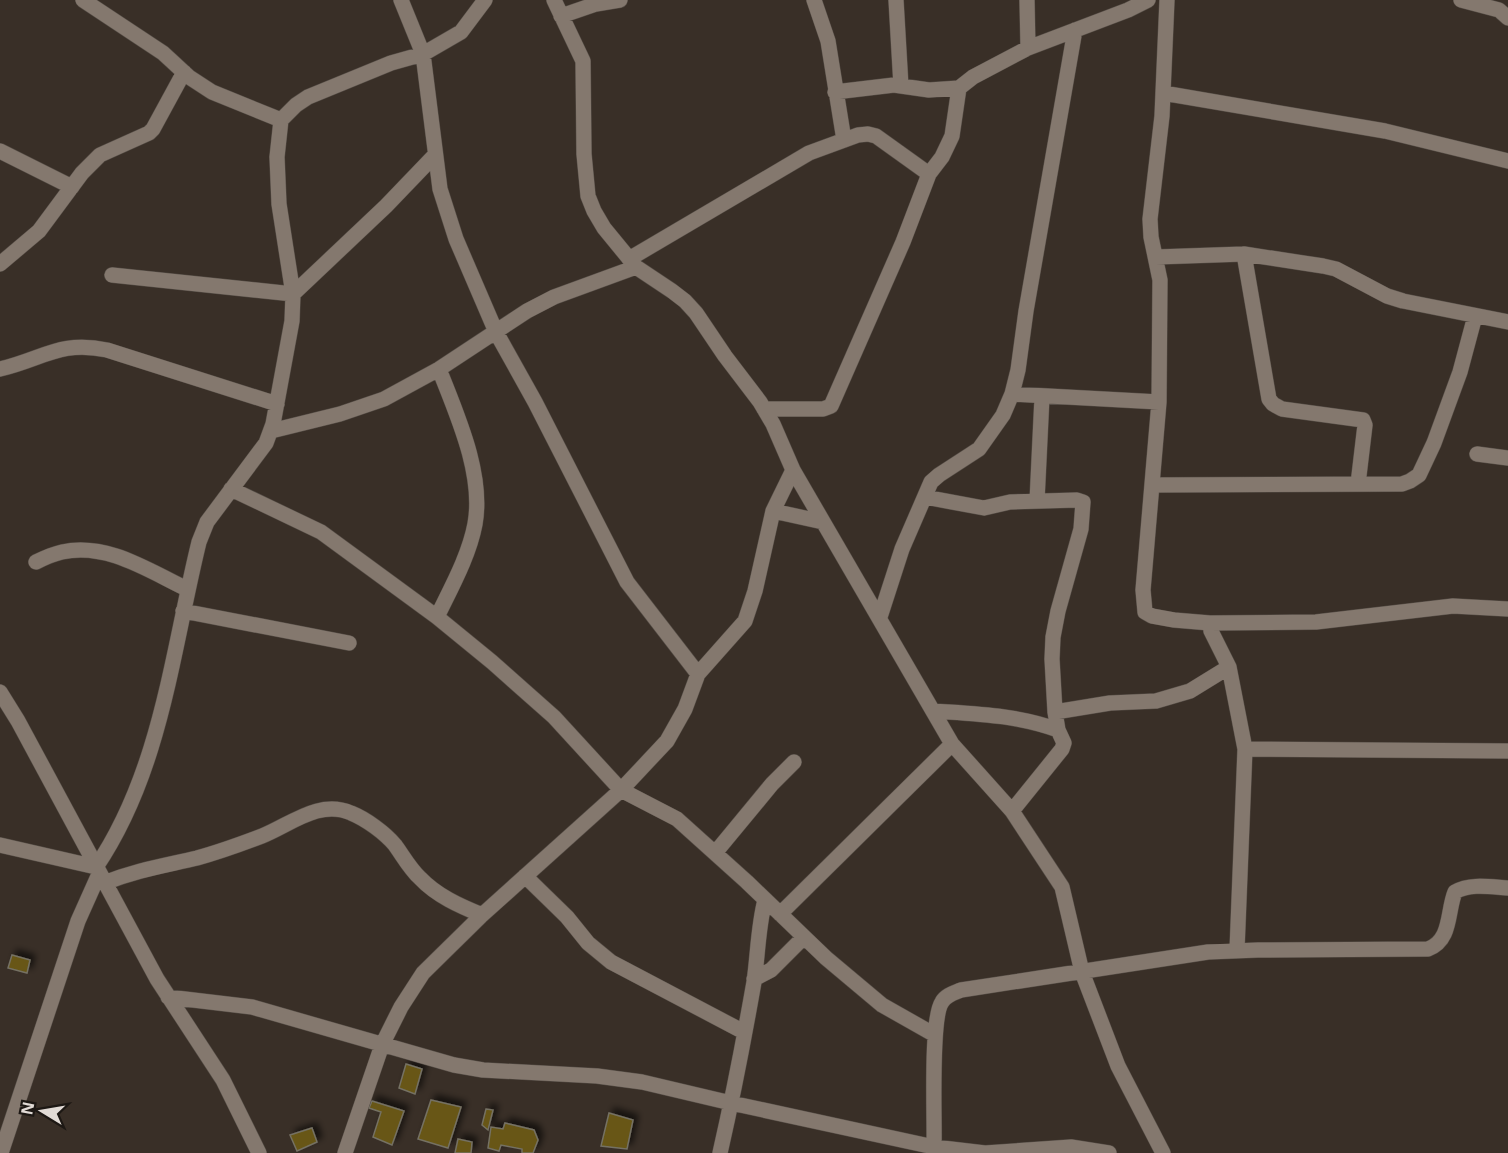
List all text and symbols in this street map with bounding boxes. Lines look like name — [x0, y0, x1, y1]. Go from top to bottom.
north arrow — [12, 1081, 72, 1141]
text: N — [15, 1100, 39, 1117]

